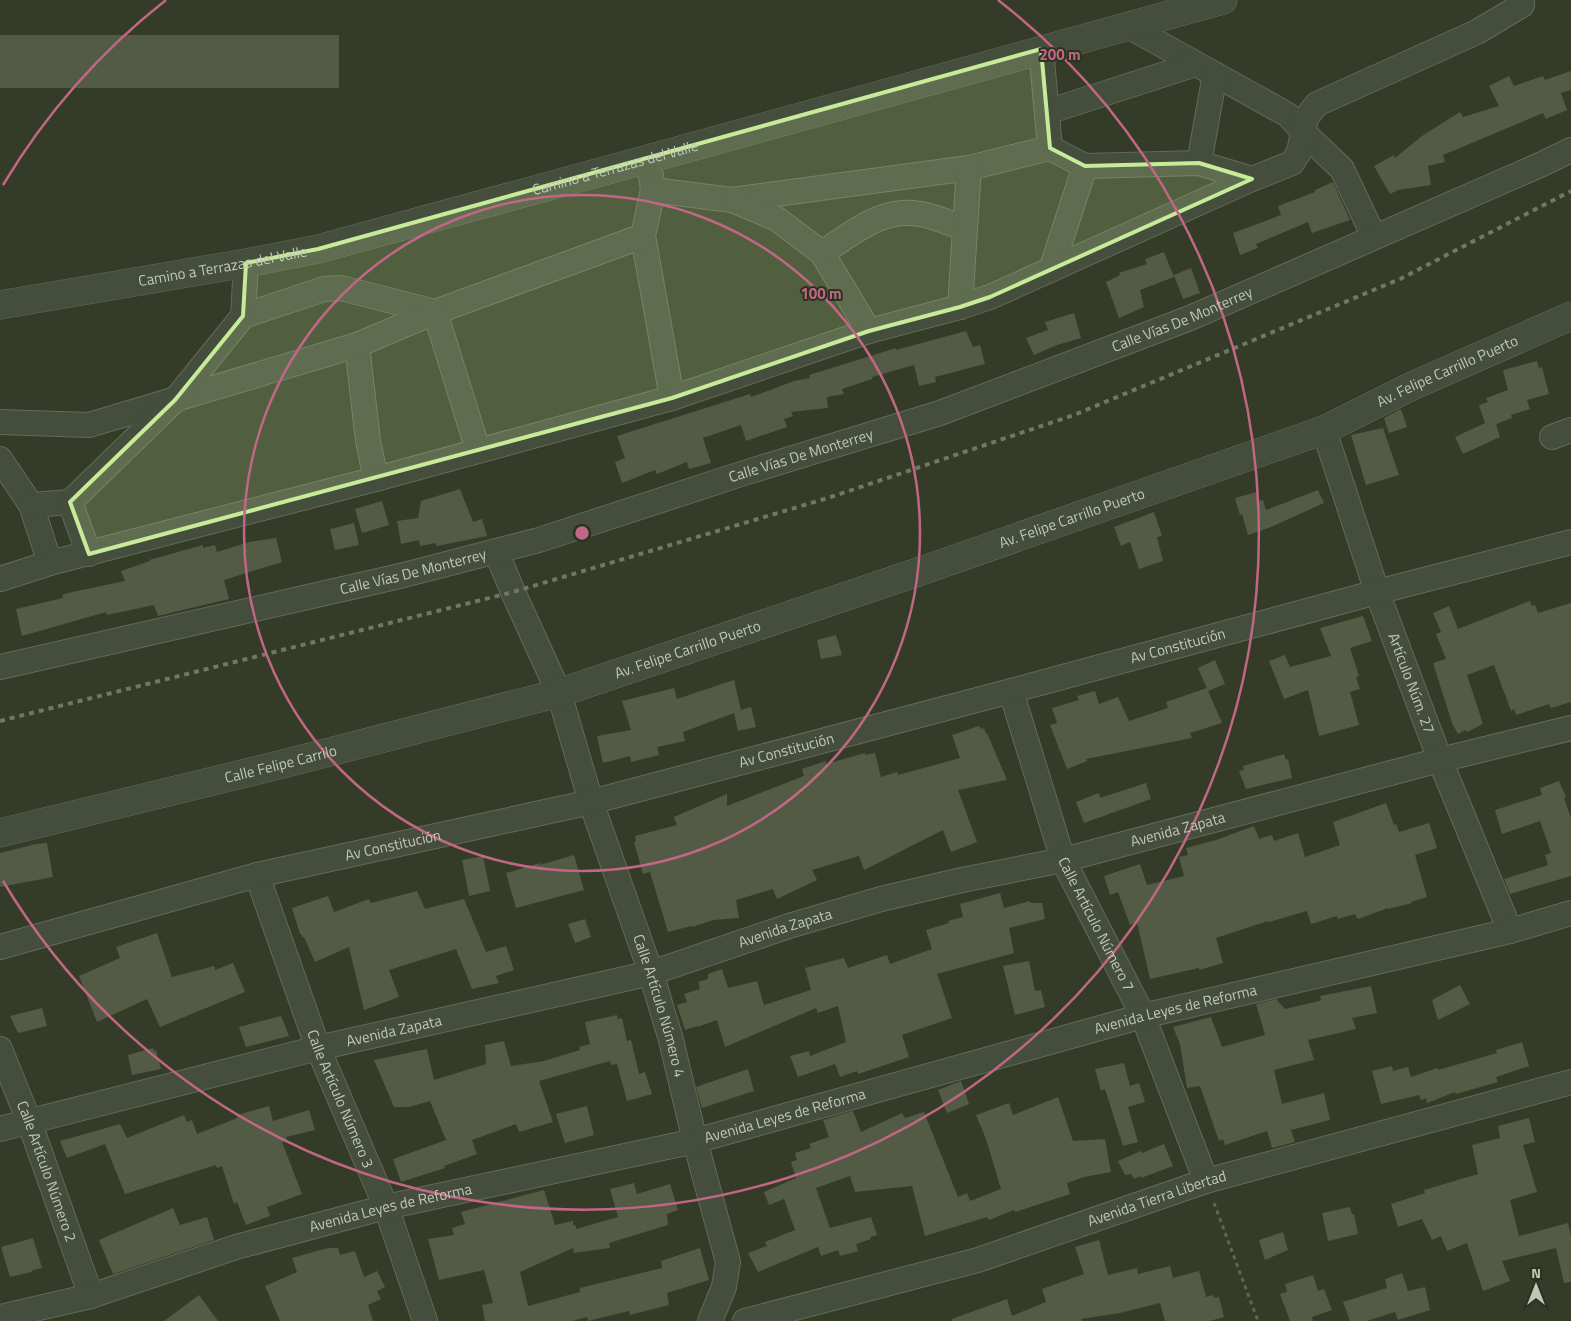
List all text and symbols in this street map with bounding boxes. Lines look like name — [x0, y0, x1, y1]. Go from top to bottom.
text: 200 m — [1039, 43, 1081, 66]
street label: Camino a Terrazas del Valle — [530, 134, 701, 201]
street label: Camino a Terrazas del Valle — [136, 239, 309, 292]
street label: Calle Vías De Monterrey — [1108, 280, 1256, 358]
text: 100 m — [800, 282, 842, 305]
street label: Av. Felipe Carrillo Puerto — [1372, 329, 1522, 413]
street label: Calle Vías De Monterrey — [725, 422, 876, 488]
street label: Av. Felipe Carrillo Puerto — [996, 482, 1148, 554]
centre of rings — [573, 524, 591, 542]
street label: Calle Vías De Monterrey — [338, 542, 489, 600]
street label: Av. Felipe Carrillo Puerto — [611, 614, 764, 685]
street label: Av Constitución — [1127, 622, 1228, 669]
street label: Artículo Núm. 27 — [1382, 630, 1441, 737]
street label: Av Constitución — [736, 726, 837, 773]
street label: Calle Felipe Carrilo — [222, 739, 339, 789]
street label: Avenida Zapata — [1128, 805, 1228, 853]
street label: Av Constitución — [343, 823, 443, 866]
street label: Calle Artículo Número 7 — [1052, 853, 1140, 995]
street label: Avenida Zapata — [735, 902, 835, 953]
street label: Calle Artículo Número 4 — [627, 931, 691, 1080]
street label: Avenida Leyes de Reforma — [1092, 978, 1259, 1040]
street label: Avenida Zapata — [344, 1008, 444, 1052]
street label: Calle Artículo Número 3 — [301, 1026, 380, 1172]
street label: Avenida Leyes de Reforma — [701, 1082, 869, 1149]
street label: Calle Artículo Número 2 — [11, 1097, 83, 1245]
street label: Avenida Tierra Libertad — [1084, 1164, 1229, 1232]
street label: Avenida Leyes de Reforma — [307, 1177, 474, 1238]
north arrow — [1511, 1261, 1561, 1311]
text: N — [1531, 1262, 1541, 1283]

